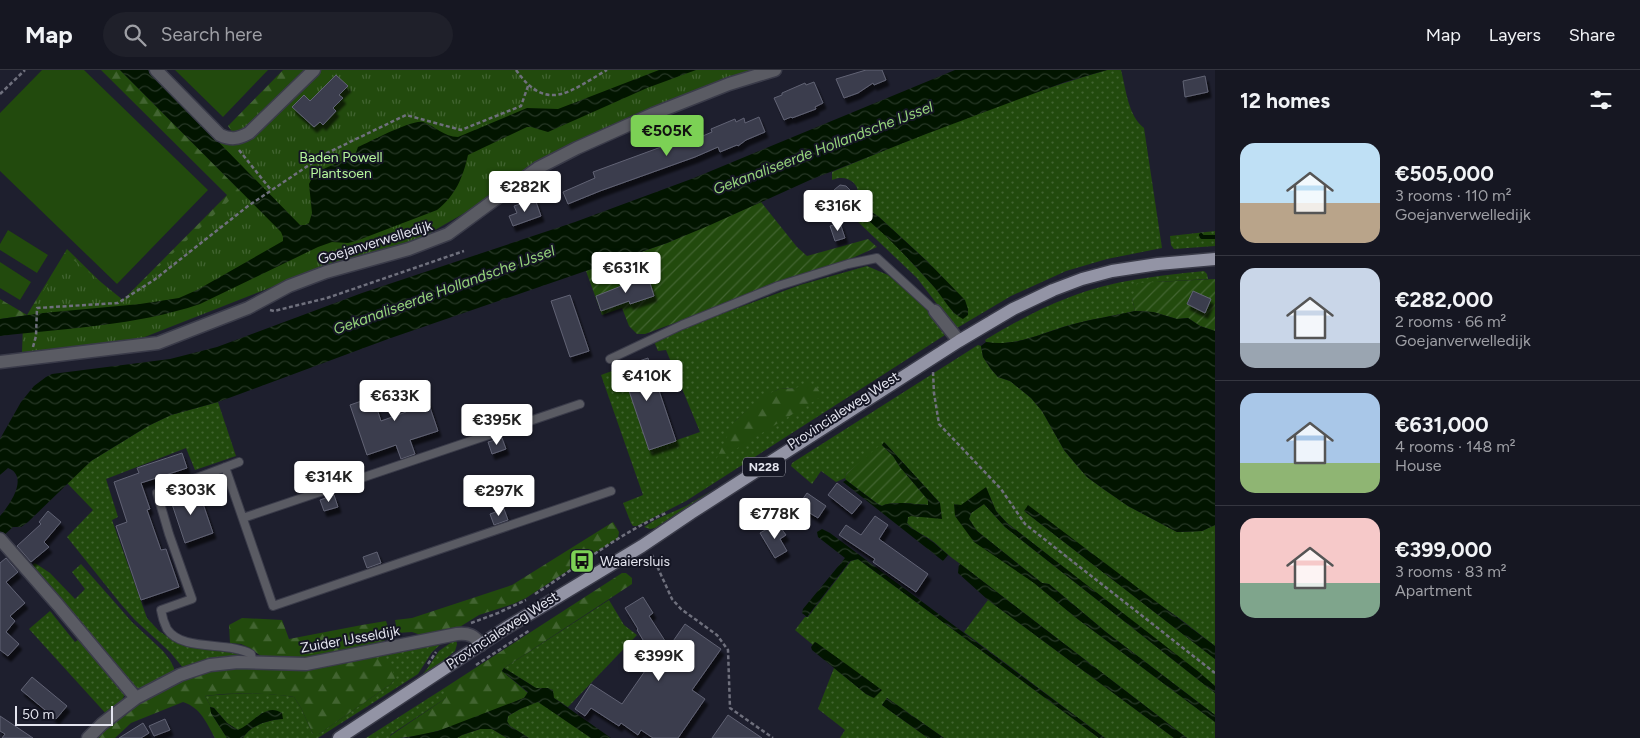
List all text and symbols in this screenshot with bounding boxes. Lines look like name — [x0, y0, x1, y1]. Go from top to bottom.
search box — [103, 12, 453, 57]
text: Map — [25, 20, 73, 49]
icon: search — [121, 21, 149, 49]
text: Search here — [161, 23, 262, 46]
text: Map — [1426, 24, 1461, 46]
text: Layers — [1489, 24, 1541, 46]
text: Share — [1569, 24, 1615, 46]
icon: filters — [1587, 86, 1615, 114]
text: 12 homes — [1240, 88, 1330, 113]
water label: Gekanaliseerde Hollandsche IJssel — [710, 97, 936, 198]
pin: €505K — [632, 114, 702, 157]
text: €505K — [642, 121, 692, 140]
park label: Baden Powell Plantsoen — [299, 149, 383, 182]
text: €505,000 — [1395, 161, 1494, 186]
icon: home — [1280, 163, 1340, 223]
pin: €282K — [490, 170, 560, 213]
text: €282K — [500, 177, 550, 196]
text: 3 rooms · 110 m² — [1395, 186, 1511, 205]
pin: €316K — [803, 190, 873, 232]
text: €316K — [815, 196, 861, 215]
text: Goejanverwelledijk — [1395, 205, 1531, 224]
street label: Goejanverwelledijk — [316, 217, 435, 268]
water label: Gekanaliseerde Hollandsche IJssel — [331, 241, 558, 339]
pin: €631K — [591, 252, 661, 294]
text: €631K — [603, 258, 649, 277]
text: €282,000 — [1395, 287, 1493, 312]
icon: home — [1280, 288, 1340, 348]
text: 2 rooms · 66 m² — [1395, 312, 1506, 331]
text: Goejanverwelledijk — [1395, 331, 1531, 350]
pin: €410K — [612, 360, 682, 402]
text: €410K — [622, 366, 672, 385]
street label: Provincialeweg West — [784, 368, 902, 453]
pin: €633K — [360, 380, 430, 422]
text: €633K — [371, 386, 419, 405]
pin: €395K — [462, 404, 532, 446]
text: €395K — [472, 410, 522, 429]
text: €631,000 — [1395, 412, 1489, 437]
icon: home — [1280, 413, 1340, 473]
text: 4 rooms · 148 m² — [1395, 437, 1516, 456]
text: House — [1395, 456, 1441, 475]
road number: N228 — [743, 458, 785, 477]
pin: €314K — [294, 460, 364, 503]
text: €314K — [305, 467, 353, 486]
pin: €303K — [156, 474, 226, 516]
pin: €297K — [464, 474, 534, 517]
text: €303K — [166, 480, 216, 499]
text: €297K — [474, 481, 524, 500]
pin: €778K — [740, 498, 810, 540]
text: €778K — [750, 504, 800, 523]
text: €399,000 — [1395, 537, 1492, 562]
icon: home — [1280, 538, 1340, 598]
bus stop icon: Waaiersluis — [569, 548, 595, 574]
place label: Waaiersluis — [600, 553, 670, 570]
text: 3 rooms · 83 m² — [1395, 562, 1507, 581]
text: Apartment — [1395, 581, 1472, 600]
street label: Provincialeweg West — [443, 588, 561, 673]
street label: Zuider IJsseldijk — [299, 622, 401, 657]
pin: €399K — [624, 640, 694, 682]
text: €399K — [634, 646, 684, 665]
scale bar — [15, 703, 112, 726]
text: 50 m — [22, 706, 54, 723]

